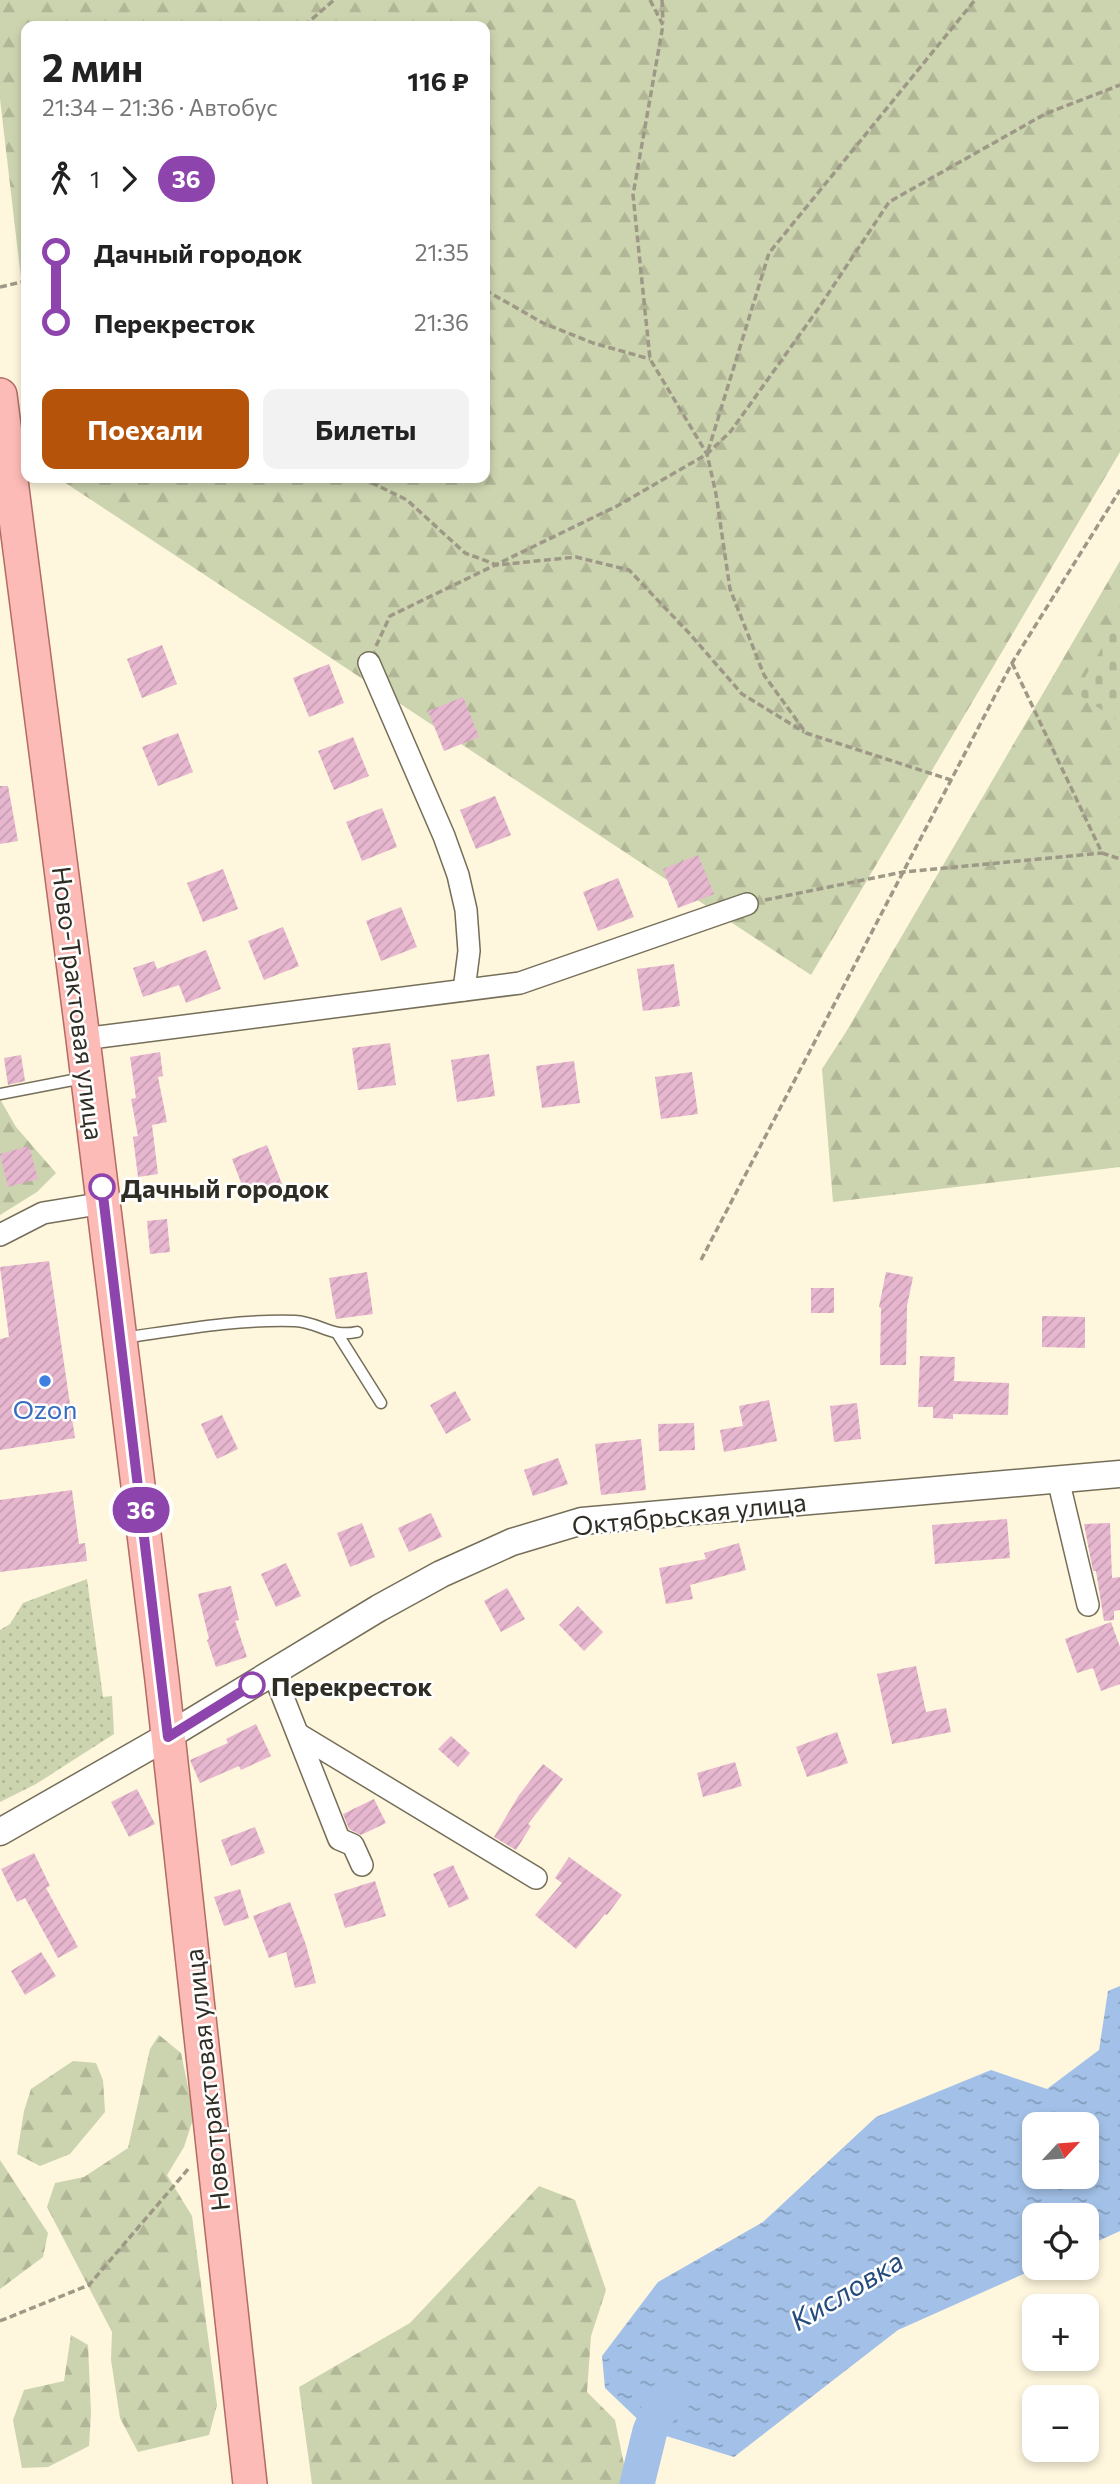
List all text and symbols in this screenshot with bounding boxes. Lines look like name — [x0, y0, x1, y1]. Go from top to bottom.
text: 2 мин — [42, 43, 143, 90]
text: 116 ₽ — [407, 65, 469, 96]
text: 21:34 – 21:36 · Автобус — [42, 93, 278, 121]
icon: walk — [42, 160, 80, 198]
icon: forward — [110, 160, 148, 198]
text: 36 — [172, 164, 201, 193]
text: 1 — [90, 165, 100, 193]
text: Дачный городок — [94, 237, 302, 268]
text: 21:35 — [415, 238, 469, 266]
text: Перекресток — [94, 307, 255, 338]
text: 21:36 — [414, 308, 469, 336]
button: Поехали — [42, 389, 249, 469]
button: Билеты — [263, 389, 469, 469]
street label: Ново-Трактовая улица — [47, 864, 111, 1142]
place label: Дачный городок — [121, 1172, 330, 1203]
marker: Дачный городок — [89, 1174, 115, 1200]
marker: Ozon — [37, 1373, 53, 1389]
place label: Ozon — [13, 1393, 77, 1424]
street label: Октябрьская улица — [570, 1485, 808, 1541]
line badge: 36 — [110, 1487, 172, 1533]
text: 36 — [127, 1495, 155, 1524]
place label: Перекресток — [271, 1670, 433, 1701]
marker: Перекресток — [239, 1672, 265, 1698]
street label: Новотрактовая улица — [177, 1947, 235, 2213]
north arrow — [1022, 2112, 1099, 2189]
map controls — [1022, 2112, 1099, 2462]
button: locate — [1022, 2203, 1099, 2280]
water label: Кисловка — [783, 2243, 909, 2337]
button: + — [1022, 2294, 1099, 2371]
button: − — [1022, 2385, 1099, 2462]

